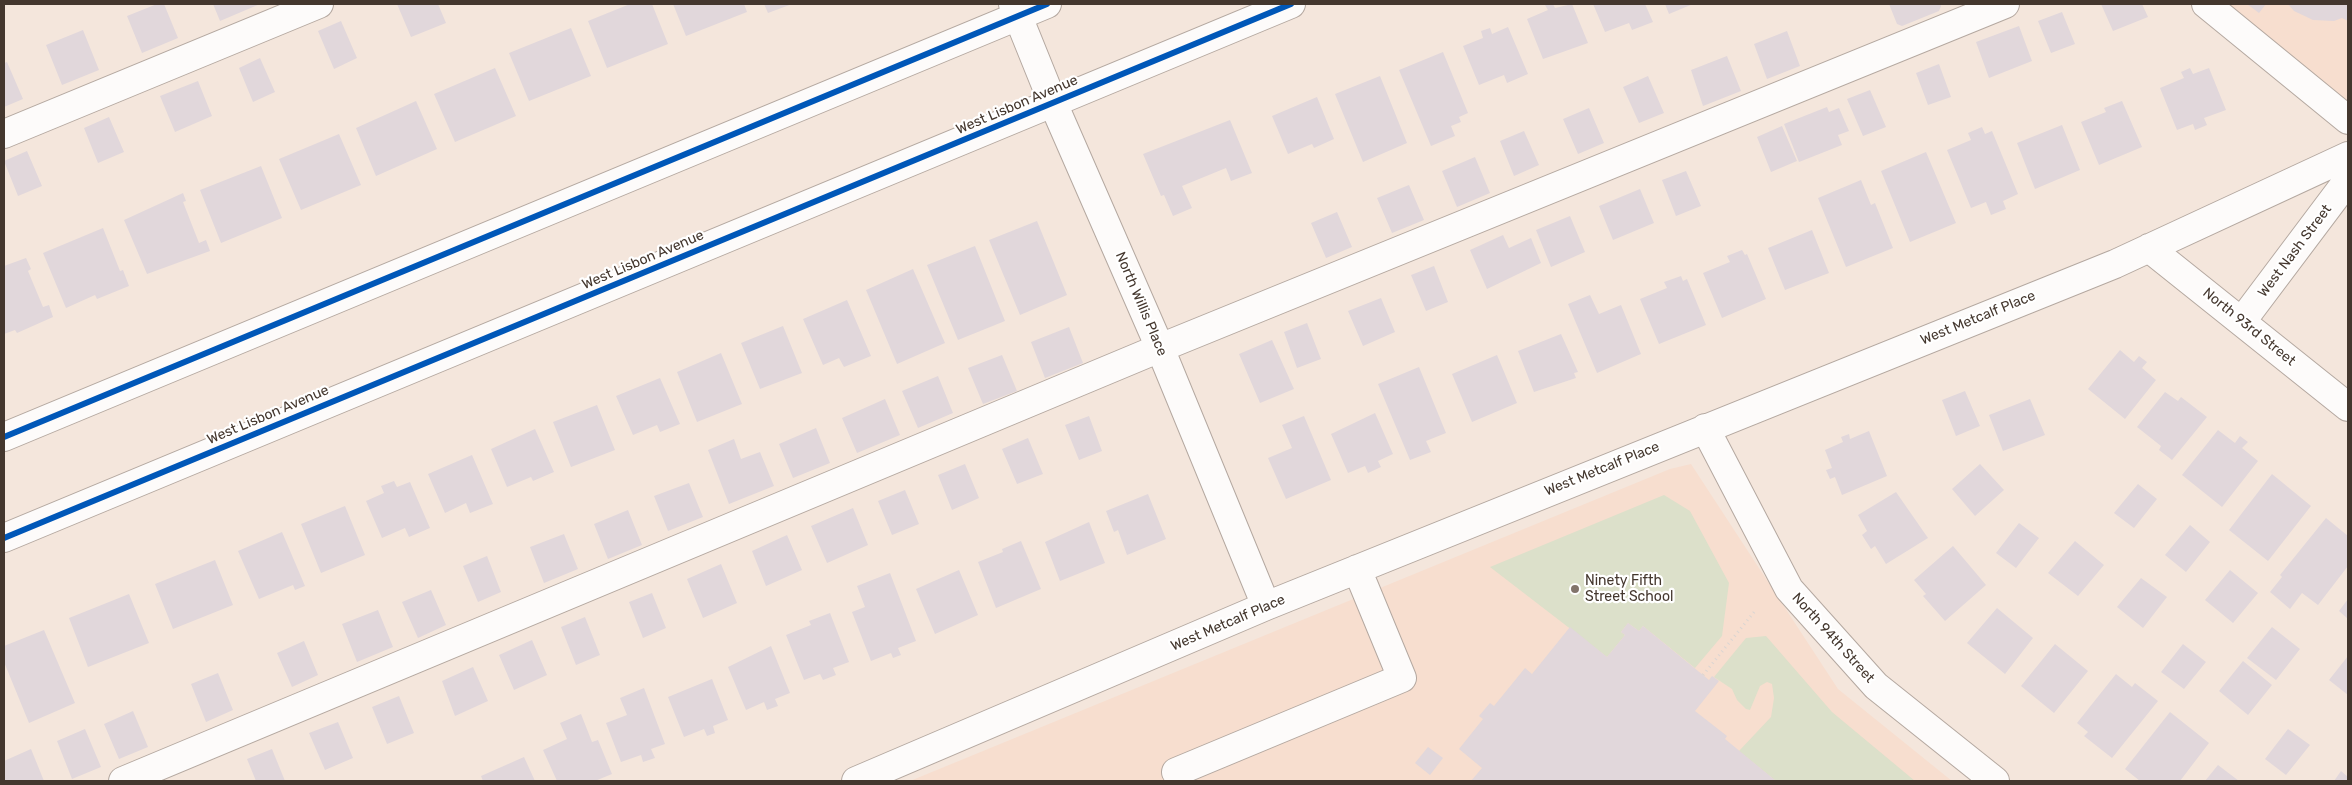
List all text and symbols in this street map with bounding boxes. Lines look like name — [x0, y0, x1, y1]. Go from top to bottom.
street label: West Lisbon Avenue — [954, 72, 1080, 138]
street label: West Nash Street — [2255, 201, 2335, 301]
street label: West Lisbon Avenue — [580, 227, 706, 293]
street label: North Willis Place — [1111, 249, 1171, 359]
street label: North 93rd Street — [2199, 284, 2299, 370]
street label: West Metcalf Place — [1918, 287, 2038, 349]
street label: West Lisbon Avenue — [205, 382, 331, 448]
street label: West Metcalf Place — [1542, 438, 1662, 500]
place label: Ninety Fifth Street School — [1585, 573, 1673, 606]
marker: Ninety Fifth Street School — [1569, 583, 1581, 595]
street label: North 94th Street — [1788, 590, 1878, 686]
street label: West Metcalf Place — [1168, 591, 1288, 655]

